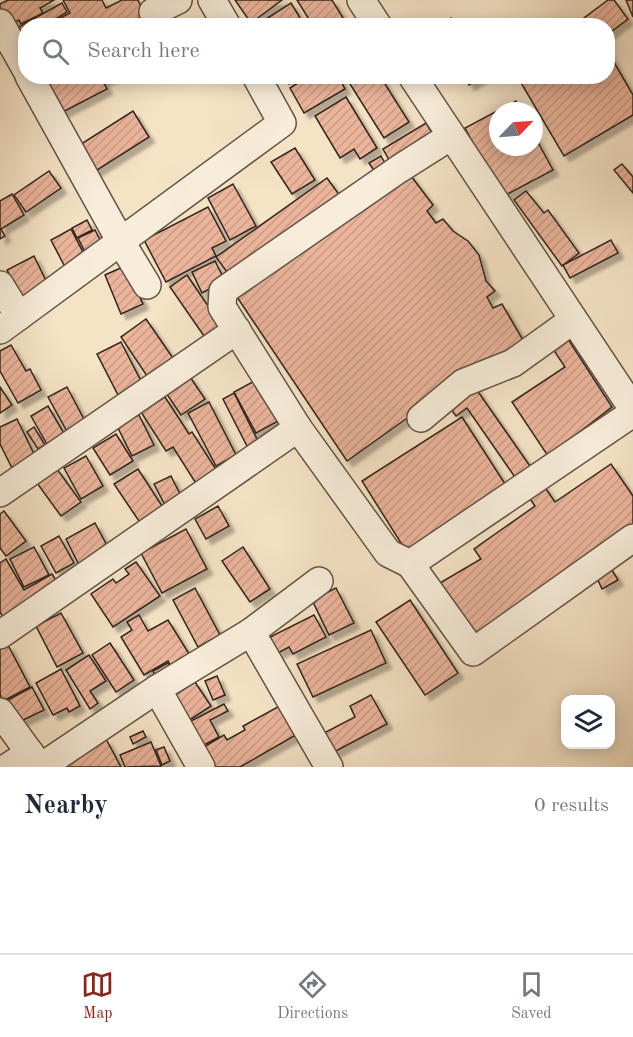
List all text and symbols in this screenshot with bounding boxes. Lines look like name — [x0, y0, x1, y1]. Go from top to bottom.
search box — [18, 18, 615, 84]
icon: search — [39, 35, 72, 68]
text: Search here — [87, 40, 200, 62]
north arrow — [489, 102, 543, 156]
map controls — [561, 695, 615, 749]
button: layers — [561, 695, 615, 749]
text: Nearby — [24, 793, 108, 819]
text: 0 results — [534, 796, 609, 816]
tab: Map — [81, 968, 114, 1024]
tab: Directions — [277, 968, 348, 1024]
tab: Saved — [511, 968, 552, 1024]

